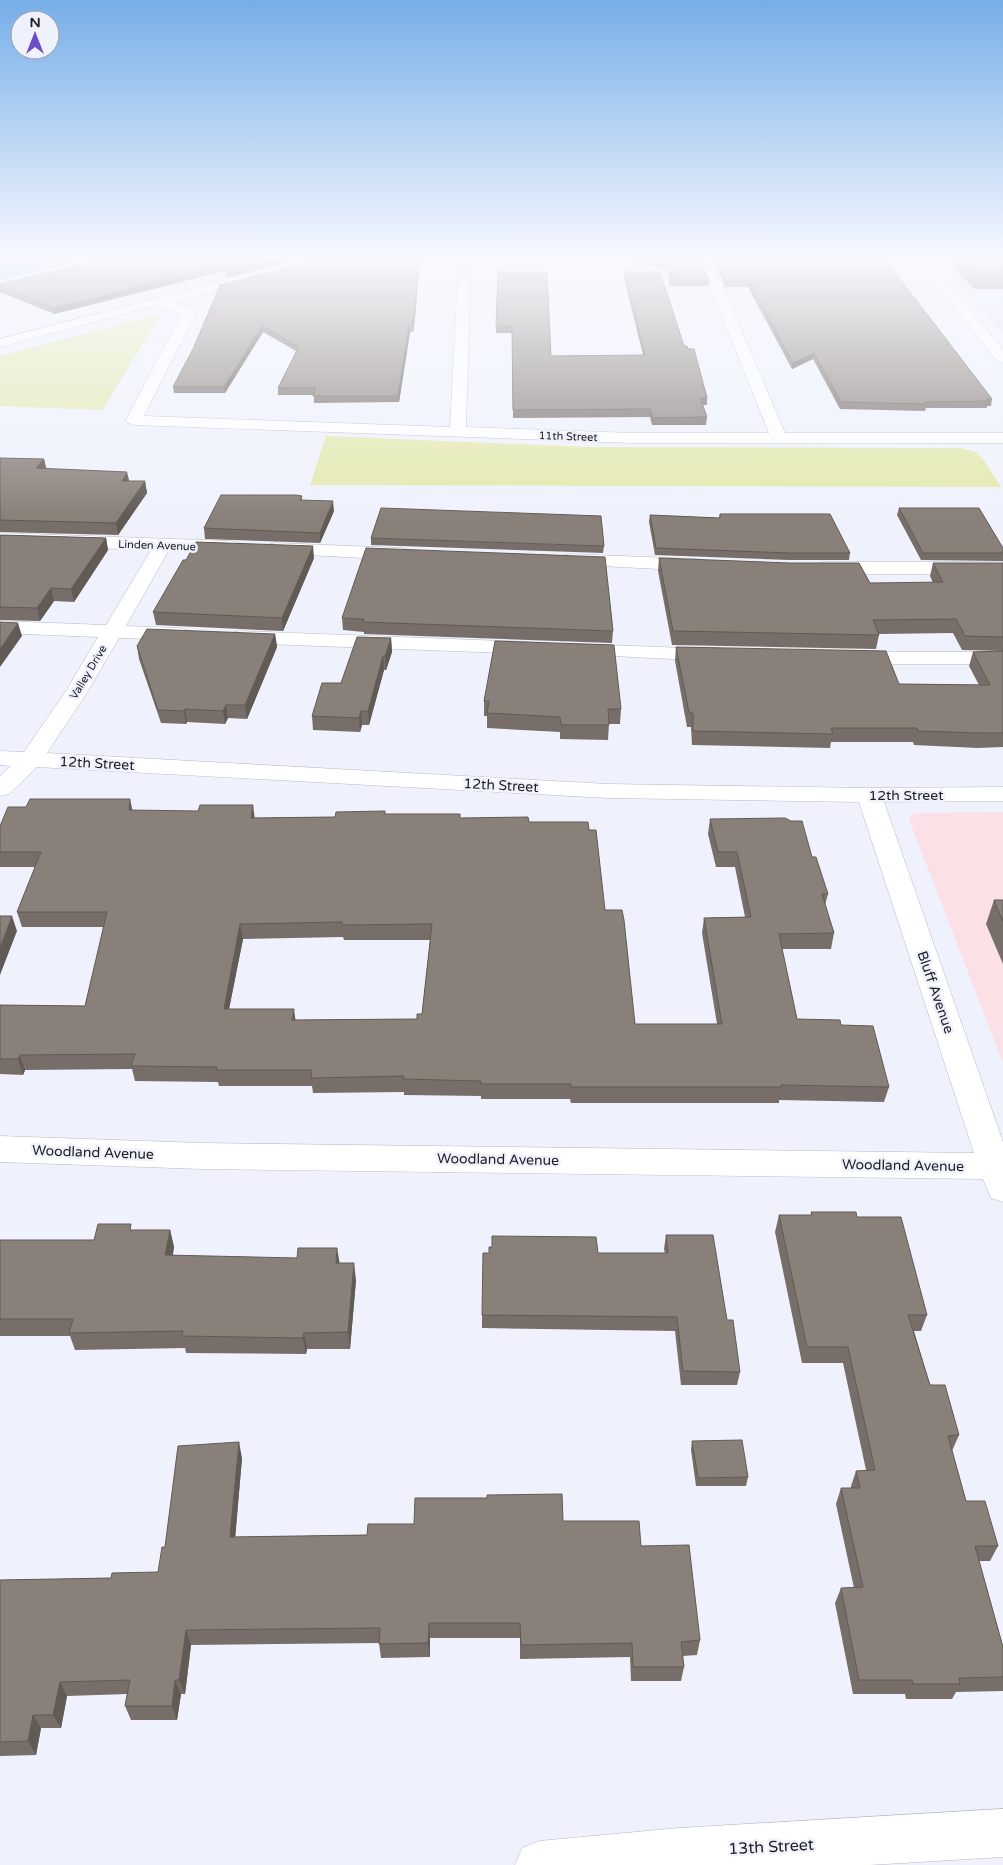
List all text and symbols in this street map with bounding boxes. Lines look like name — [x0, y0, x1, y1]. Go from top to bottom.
north arrow — [10, 10, 60, 60]
text: N — [29, 14, 41, 31]
street label: 11th Street — [538, 429, 598, 444]
street label: Linden Avenue — [118, 538, 196, 553]
street label: Valley Drive — [67, 643, 110, 702]
street label: 12th Street — [59, 753, 136, 774]
street label: 12th Street — [463, 775, 540, 796]
street label: 12th Street — [868, 787, 944, 804]
street label: Bluff Avenue — [913, 949, 958, 1036]
street label: Woodland Avenue — [32, 1142, 154, 1163]
street label: Woodland Avenue — [437, 1150, 559, 1169]
street label: Woodland Avenue — [842, 1156, 964, 1175]
street label: 13th Street — [728, 1835, 814, 1859]

